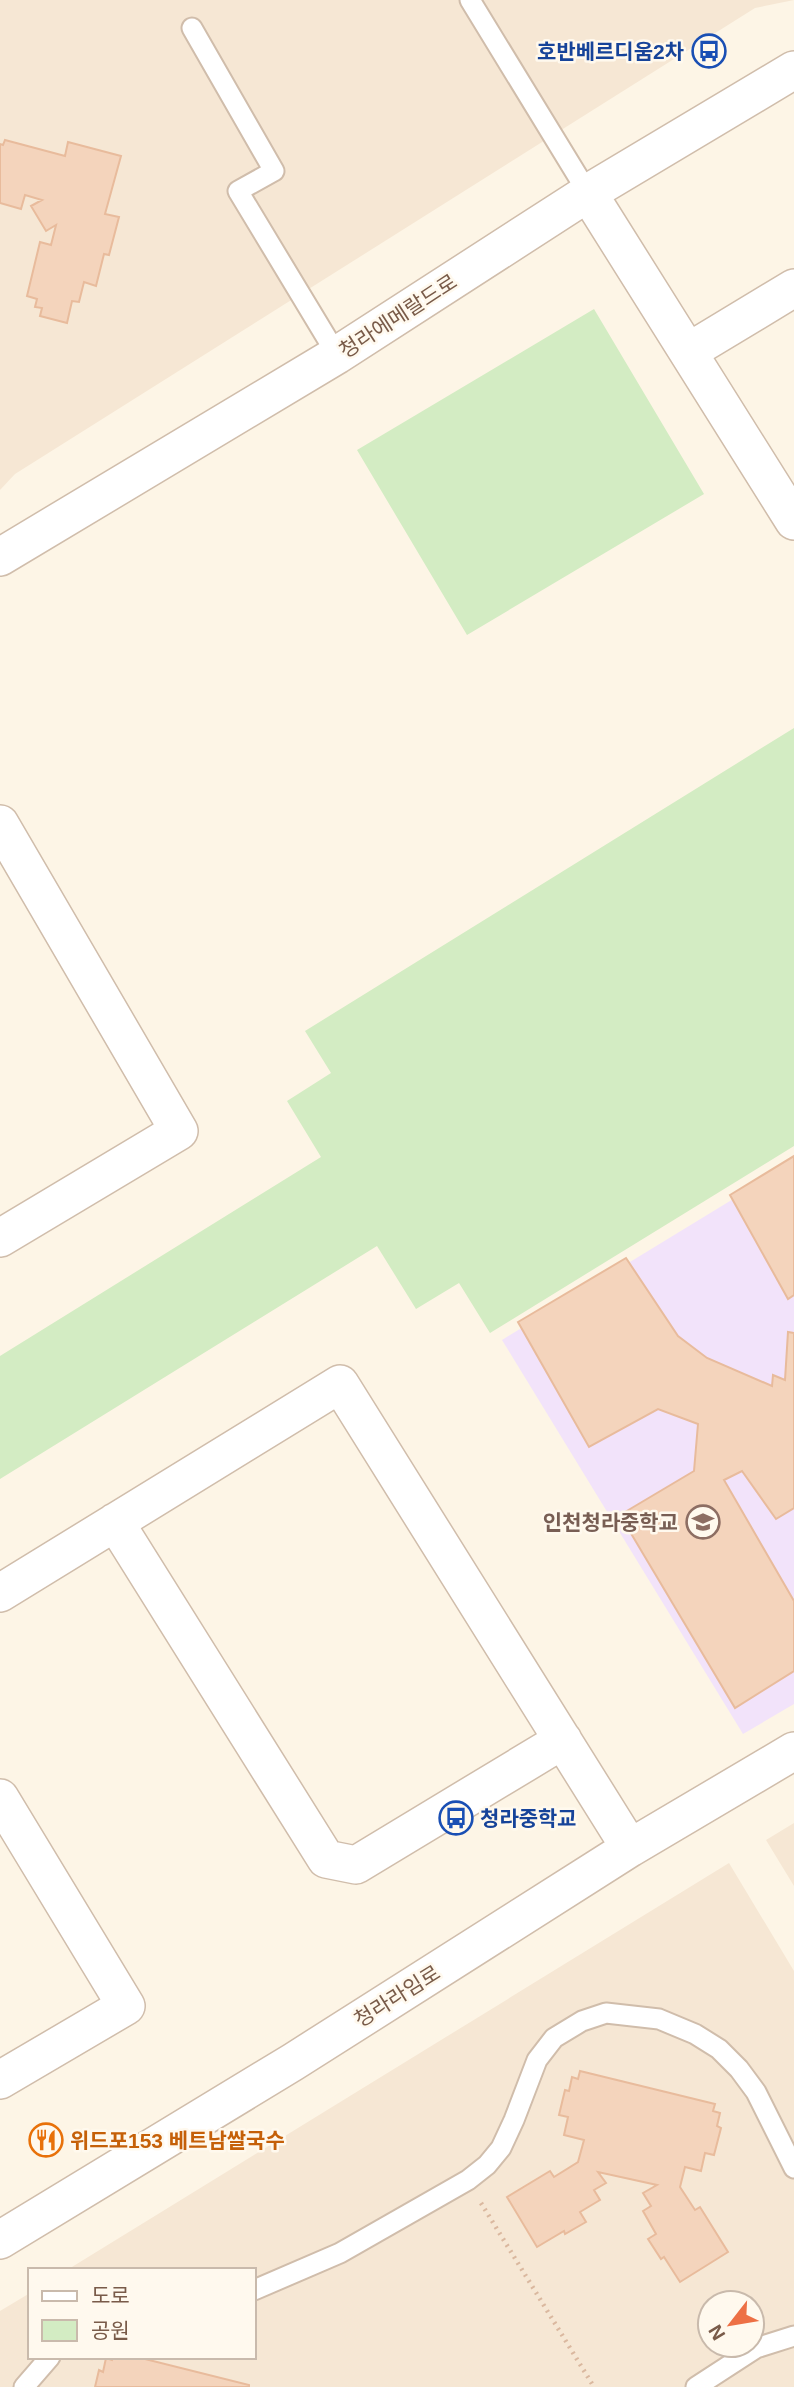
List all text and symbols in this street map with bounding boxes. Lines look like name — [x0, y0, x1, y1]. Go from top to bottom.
bus stop icon: 호반베르디움2차 — [690, 32, 728, 70]
place label: 호반베르디움2차 — [537, 40, 684, 63]
street label: 청라에메랄드로 — [335, 270, 461, 362]
school or university icon: 인천청라중학교 — [684, 1503, 722, 1541]
place label: 인천청라중학교 — [543, 1511, 678, 1534]
bus stop icon: 청라중학교 — [437, 1799, 475, 1837]
place label: 청라중학교 — [480, 1807, 577, 1830]
street label: 청라라임로 — [350, 1961, 444, 2031]
restaurant icon: 위드포153 베트남쌀국수 — [27, 2121, 65, 2159]
place label: 위드포153 베트남쌀국수 — [70, 2129, 285, 2152]
legend — [28, 2268, 256, 2359]
text: 도로 — [91, 2284, 130, 2307]
north arrow — [696, 2289, 766, 2359]
text: 공원 — [91, 2319, 130, 2342]
text: N — [704, 2321, 729, 2344]

